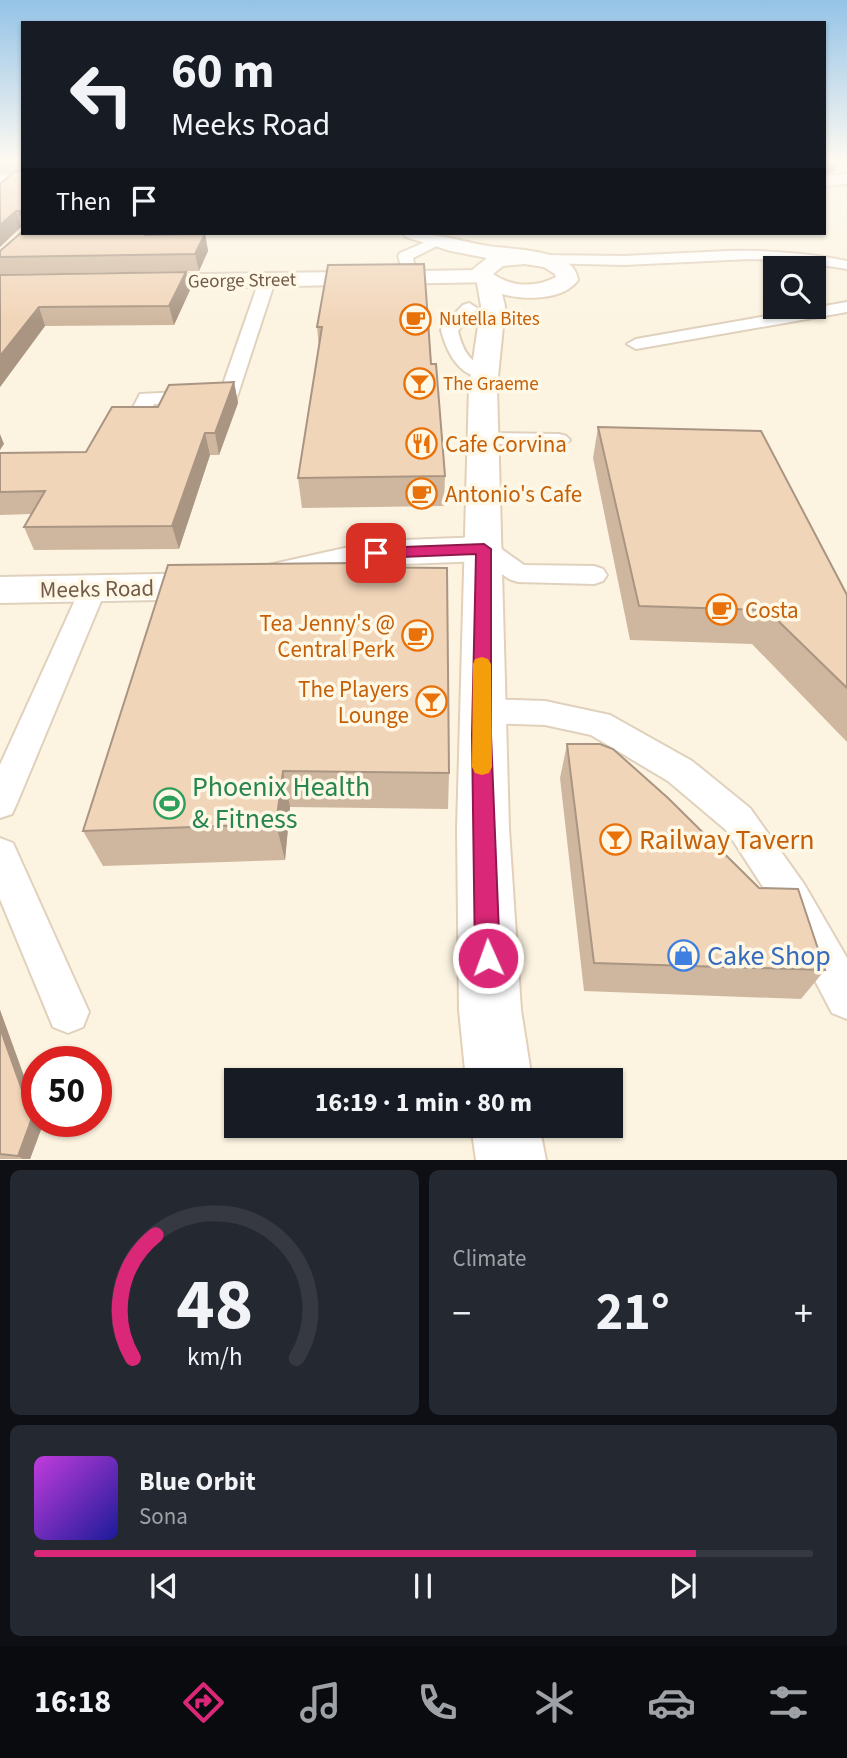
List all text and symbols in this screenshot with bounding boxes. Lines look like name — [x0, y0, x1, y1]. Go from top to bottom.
text: 60 m — [171, 37, 275, 107]
icon: left — [56, 49, 147, 140]
text: Meeks Road — [171, 102, 330, 148]
icon: arrive — [125, 182, 163, 220]
text: Then — [56, 183, 111, 220]
map controls — [763, 256, 826, 319]
button: search — [763, 256, 826, 319]
street label: George Street — [188, 267, 297, 295]
cafe icon: Nutella Bites — [399, 302, 433, 336]
place label: Nutella Bites — [439, 306, 540, 333]
bar icon: The Graeme — [403, 367, 437, 401]
place label: The Graeme — [443, 371, 539, 398]
restaurant icon: Cafe Corvina — [405, 427, 439, 461]
place label: Cafe Corvina — [445, 428, 567, 461]
cafe icon: Antonio's Cafe — [405, 477, 439, 511]
place label: Antonio's Cafe — [445, 478, 582, 511]
pin — [346, 523, 406, 583]
icon: arrive — [357, 534, 395, 572]
street label: Meeks Road — [39, 572, 155, 606]
cafe icon: Costa — [705, 593, 739, 627]
place label: Costa — [745, 594, 799, 627]
place label: Tea Jenny's @ Central Perk — [260, 607, 396, 666]
cafe icon: Tea Jenny's @ Central Perk — [401, 619, 435, 653]
place label: The Players Lounge — [298, 673, 409, 732]
bar icon: The Players Lounge — [415, 685, 449, 719]
place label: Phoenix Health & Fitness — [192, 767, 370, 839]
sports icon: Phoenix Health & Fitness — [152, 786, 186, 820]
place label: Railway Tavern — [639, 820, 815, 860]
bar icon: Railway Tavern — [599, 823, 633, 857]
position arrow — [451, 921, 525, 995]
place label: Cake Shop — [707, 936, 831, 976]
shop icon: Cake Shop — [667, 939, 701, 973]
speed limit sign: 50 — [21, 1046, 112, 1137]
text: 16:19 · 1 min · 80 m — [315, 1084, 532, 1121]
text: Climate — [453, 1242, 526, 1275]
text: 48 — [176, 1254, 253, 1358]
text: 21° — [596, 1276, 670, 1350]
text: − — [453, 1287, 471, 1341]
text: + — [794, 1287, 813, 1341]
text: km/h — [187, 1339, 242, 1375]
text: Blue Orbit — [139, 1463, 256, 1500]
text: Sona — [139, 1500, 188, 1533]
icon: previous — [145, 1567, 183, 1605]
icon: pause — [404, 1567, 442, 1605]
icon: next — [664, 1567, 702, 1605]
icon: directions — [179, 1678, 228, 1727]
icon: music — [296, 1678, 345, 1727]
icon: phone — [413, 1678, 462, 1727]
icon: climate — [530, 1678, 579, 1727]
icon: car — [647, 1678, 696, 1727]
icon: filters — [764, 1678, 813, 1727]
text: 16:18 — [34, 1679, 111, 1725]

